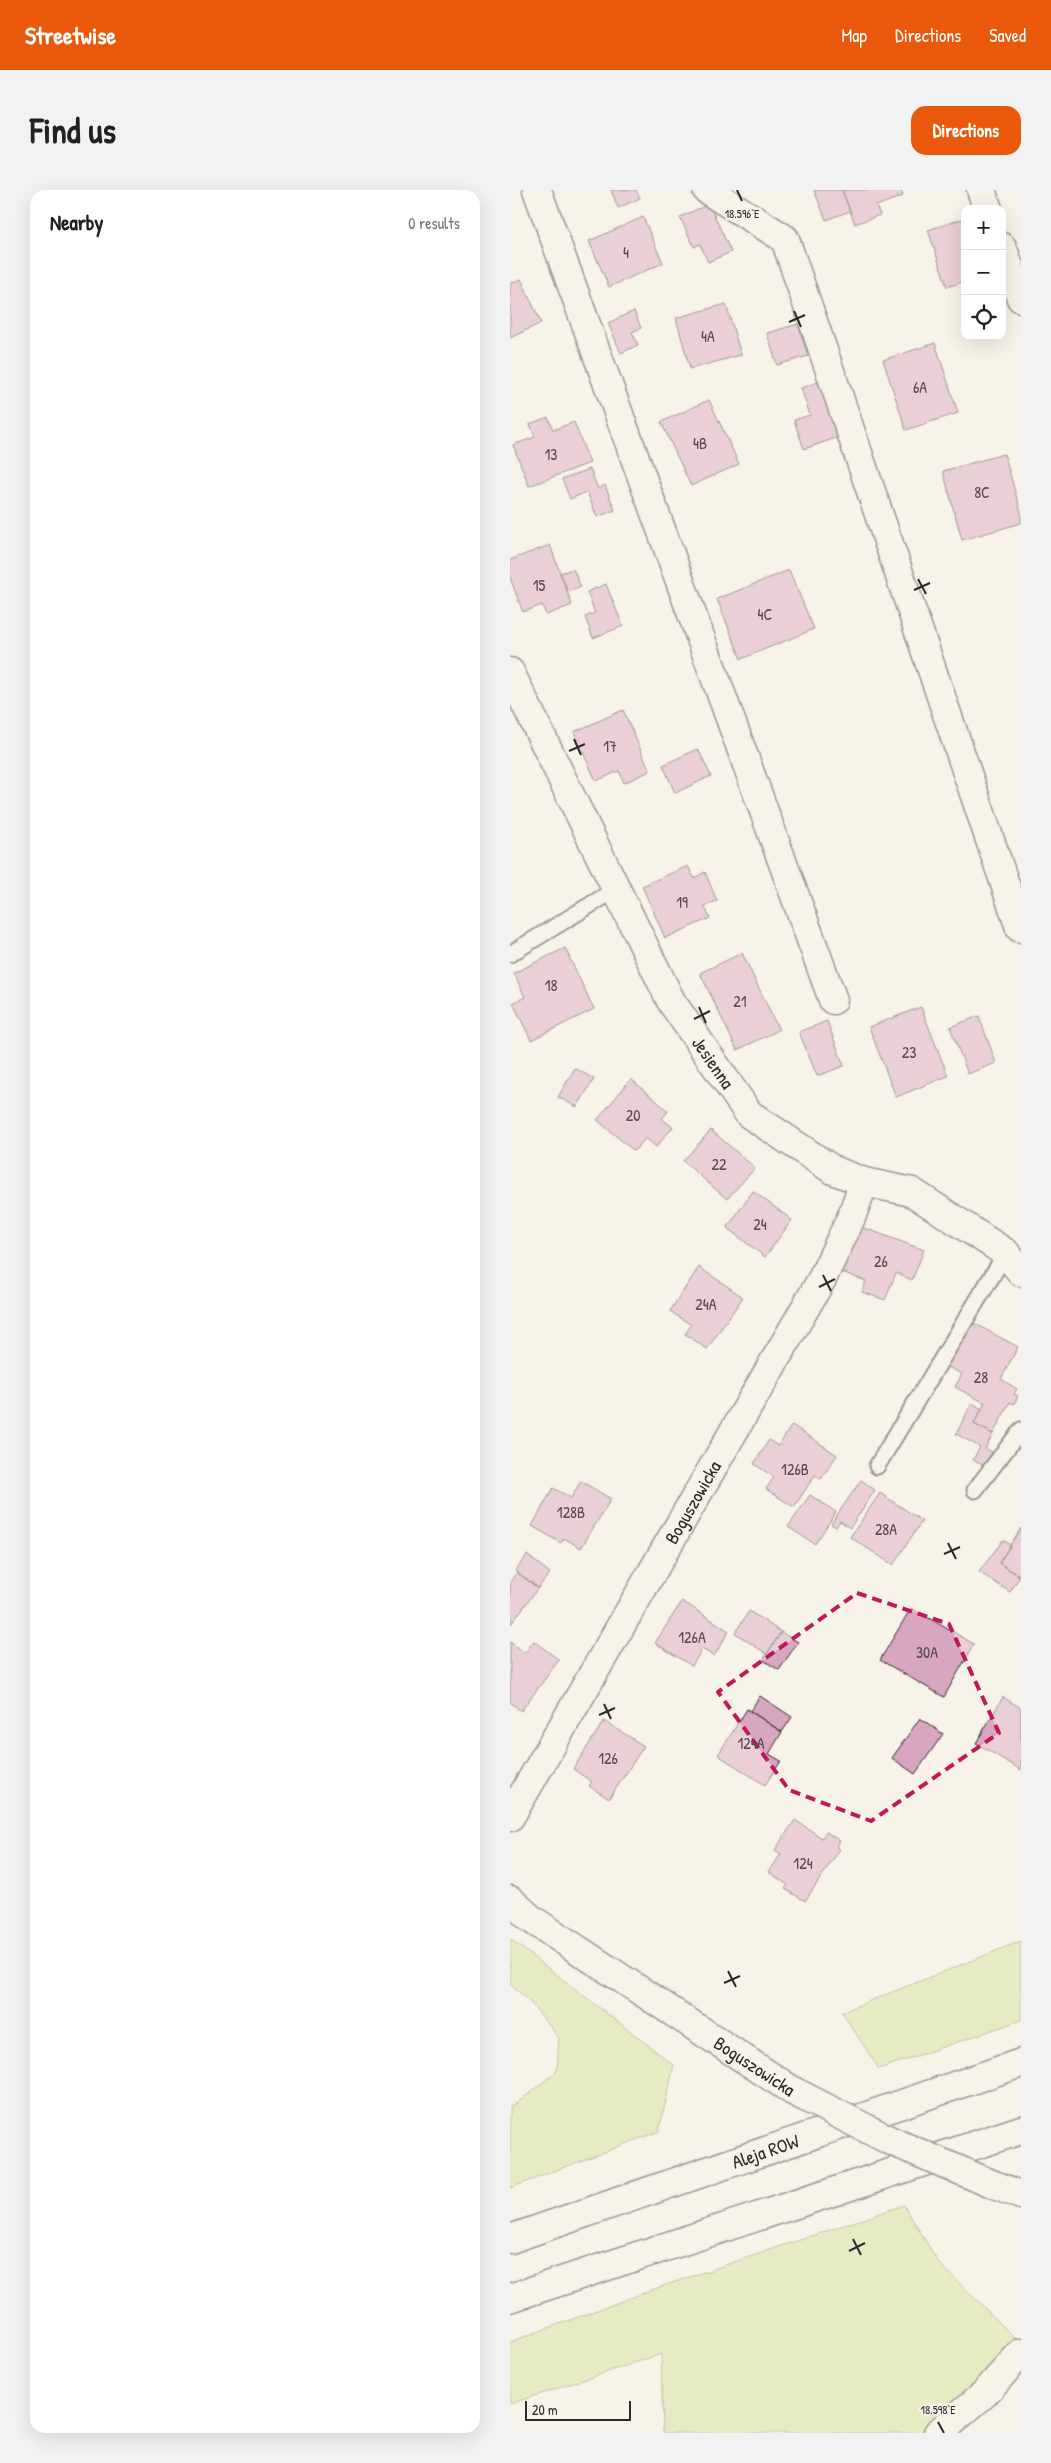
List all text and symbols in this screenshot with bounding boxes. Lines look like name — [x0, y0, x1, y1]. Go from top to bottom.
text: Streetwise — [25, 19, 116, 51]
text: Map — [842, 23, 867, 48]
text: Directions — [895, 23, 961, 48]
text: Saved — [989, 23, 1026, 48]
button: Directions — [911, 106, 1021, 155]
text: Find us — [30, 107, 116, 154]
text: 18.596°E — [725, 205, 760, 222]
map controls — [961, 205, 1006, 340]
button: + — [961, 205, 1006, 250]
text: Nearby — [50, 208, 103, 237]
text: 0 results — [408, 212, 460, 234]
house number: 4 — [623, 241, 629, 263]
button: − — [961, 250, 1006, 295]
button: locate — [961, 295, 1006, 340]
house number: 4A — [701, 325, 715, 347]
house number: 6A — [913, 376, 927, 398]
house number: 4B — [693, 432, 707, 454]
house number: 13 — [545, 443, 557, 465]
house number: 8C — [974, 481, 990, 503]
house number: 15 — [533, 574, 546, 596]
house number: 4C — [758, 603, 773, 625]
house number: 17 — [603, 735, 617, 757]
house number: 19 — [676, 891, 688, 913]
house number: 18 — [545, 974, 557, 996]
house number: 21 — [733, 990, 747, 1012]
street label: Jesienna — [686, 1031, 741, 1094]
house number: 23 — [902, 1041, 916, 1063]
house number: 20 — [626, 1104, 640, 1126]
house number: 22 — [712, 1153, 727, 1175]
house number: 24 — [753, 1213, 767, 1235]
house number: 26 — [874, 1250, 888, 1272]
house number: 24A — [695, 1293, 717, 1315]
house number: 28 — [974, 1366, 988, 1388]
street label: Boguszowicka — [658, 1455, 727, 1549]
house number: 126B — [781, 1458, 809, 1480]
house number: 128B — [557, 1501, 585, 1523]
house number: 28A — [875, 1518, 897, 1540]
house number: 126A — [678, 1626, 706, 1648]
house number: 30A — [916, 1641, 938, 1663]
house number: 124A — [737, 1732, 765, 1754]
house number: 126 — [598, 1747, 618, 1769]
house number: 124 — [793, 1852, 813, 1874]
street label: Boguszowicka — [709, 2030, 801, 2102]
street label: Aleja ROW — [728, 2127, 802, 2175]
scale bar — [525, 2398, 631, 2421]
text: 20 m — [532, 2400, 558, 2419]
text: 18.598°E — [921, 2401, 956, 2418]

